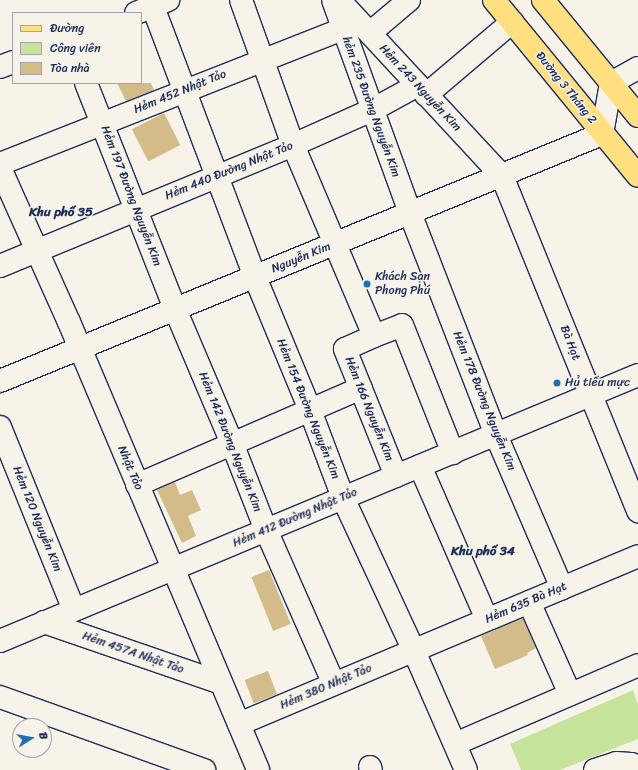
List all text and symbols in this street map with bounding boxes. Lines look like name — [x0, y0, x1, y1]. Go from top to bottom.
legend — [12, 12, 142, 84]
text: Đường — [50, 17, 84, 39]
street label: hẻm 235 Đường Nguyễn Kim — [339, 35, 403, 179]
text: Công viên — [50, 37, 101, 59]
street label: Hẻm 243 Nguyễn Kim — [376, 41, 464, 135]
street label: Đường 3 Tháng 2 — [533, 49, 599, 127]
text: Tòa nhà — [50, 57, 90, 79]
street label: Hẻm 452 Nhật Tảo — [132, 67, 228, 117]
street label: Hẻm 197 Đường Nguyễn Kim — [97, 124, 165, 268]
street label: Hẻm 440 Đường Nhật Tảo — [163, 139, 295, 203]
district label: Khu phố 35 — [29, 204, 93, 220]
street label: Nguyễn Kim — [269, 240, 333, 276]
place label: Khách Sạn Phong Phú — [375, 270, 430, 298]
marker: Khách Sạn Phong Phú — [362, 279, 372, 289]
street label: Bà Hạt — [557, 323, 583, 363]
street label: Hẻm 178 Đường Nguyễn Kim — [449, 329, 519, 473]
street label: Hẻm 154 Đường Nguyễn Kim — [273, 337, 343, 481]
street label: Hẻm 166 Nguyễn Kim — [341, 355, 397, 463]
street label: Hẻm 142 Đường Nguyễn Kim — [195, 370, 265, 514]
place label: Hủ tiếu mực — [565, 376, 630, 390]
marker: Hủ tiếu mực — [552, 378, 562, 388]
street label: Nhật Tảo — [114, 444, 146, 492]
street label: Hẻm 120 Nguyễn Kim — [9, 464, 65, 574]
street label: Hẻm 412 Đường Nhật Tảo — [231, 485, 359, 551]
district label: Khu phố 34 — [451, 543, 515, 559]
street label: Hẻm 635 Bà Hạt — [483, 579, 569, 627]
street label: Hẻm 457A Nhật Tảo — [80, 629, 186, 677]
street label: Hẻm 380 Nhật Tảo — [278, 661, 374, 713]
north arrow — [12, 718, 52, 758]
text: B — [33, 731, 53, 741]

